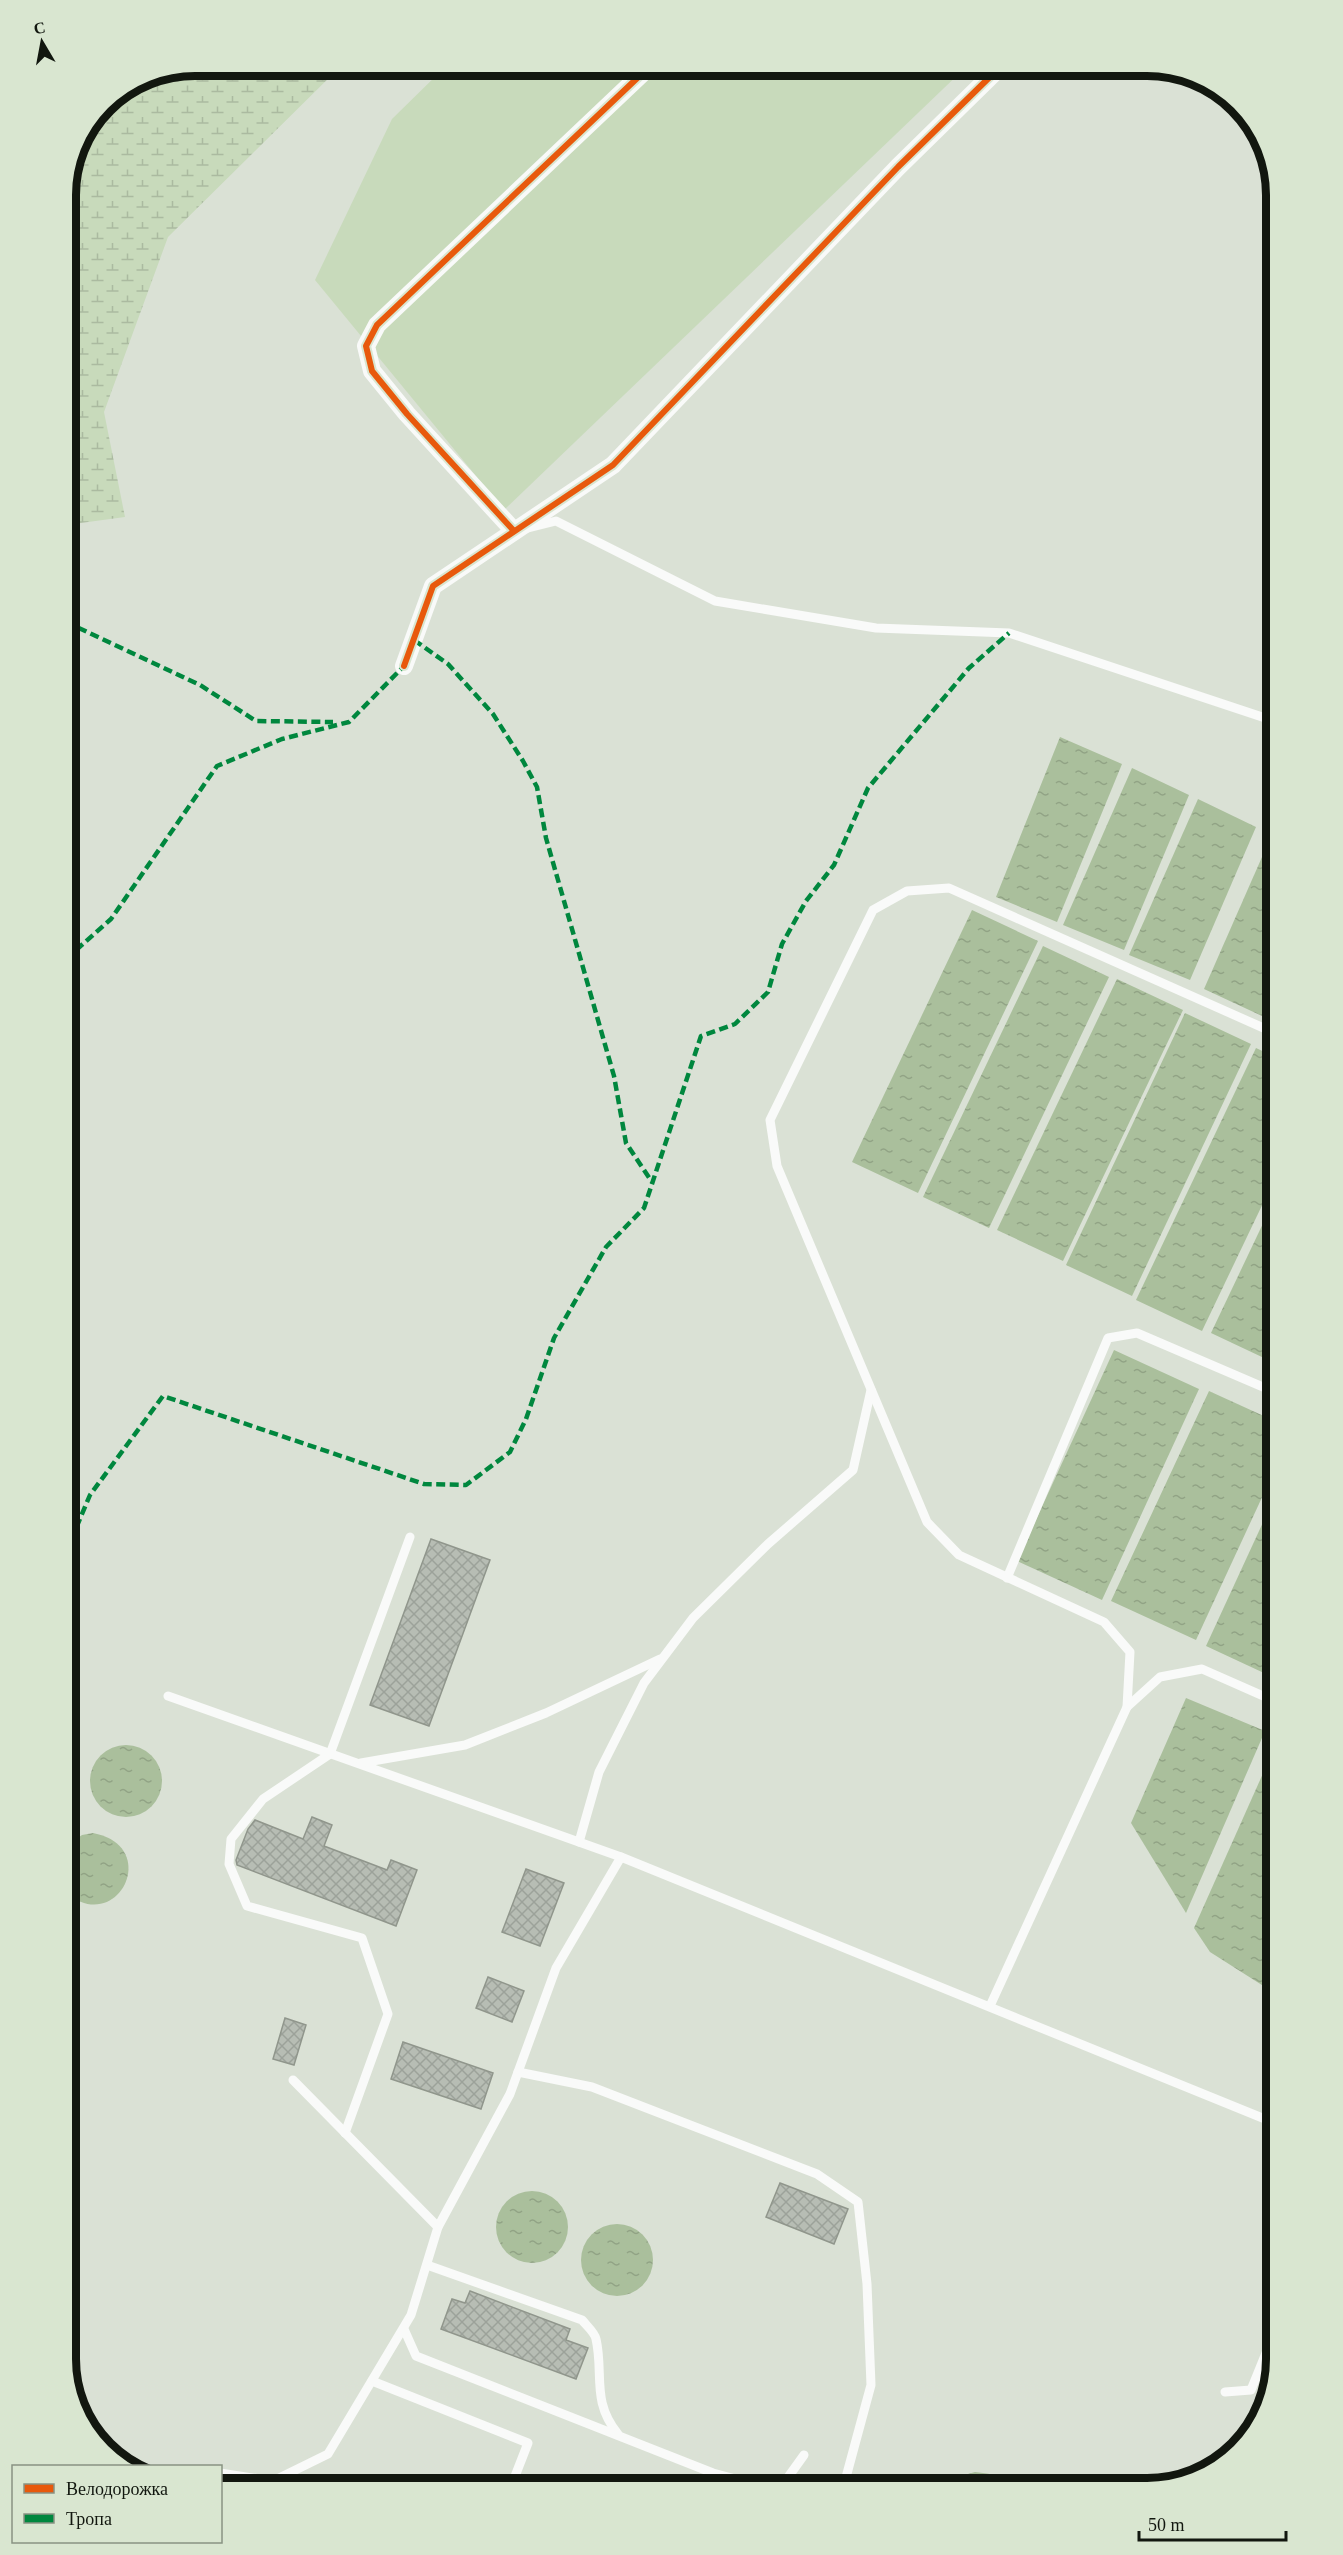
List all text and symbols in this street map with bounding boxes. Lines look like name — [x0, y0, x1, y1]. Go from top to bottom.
north arrow — [12, 12, 72, 72]
text: С — [32, 18, 47, 37]
legend — [12, 2465, 222, 2543]
text: Велодорожка — [66, 2479, 168, 2499]
scale bar — [1139, 2504, 1286, 2542]
text: Тропа — [66, 2509, 112, 2529]
text: 50 m — [1148, 2515, 1185, 2535]

